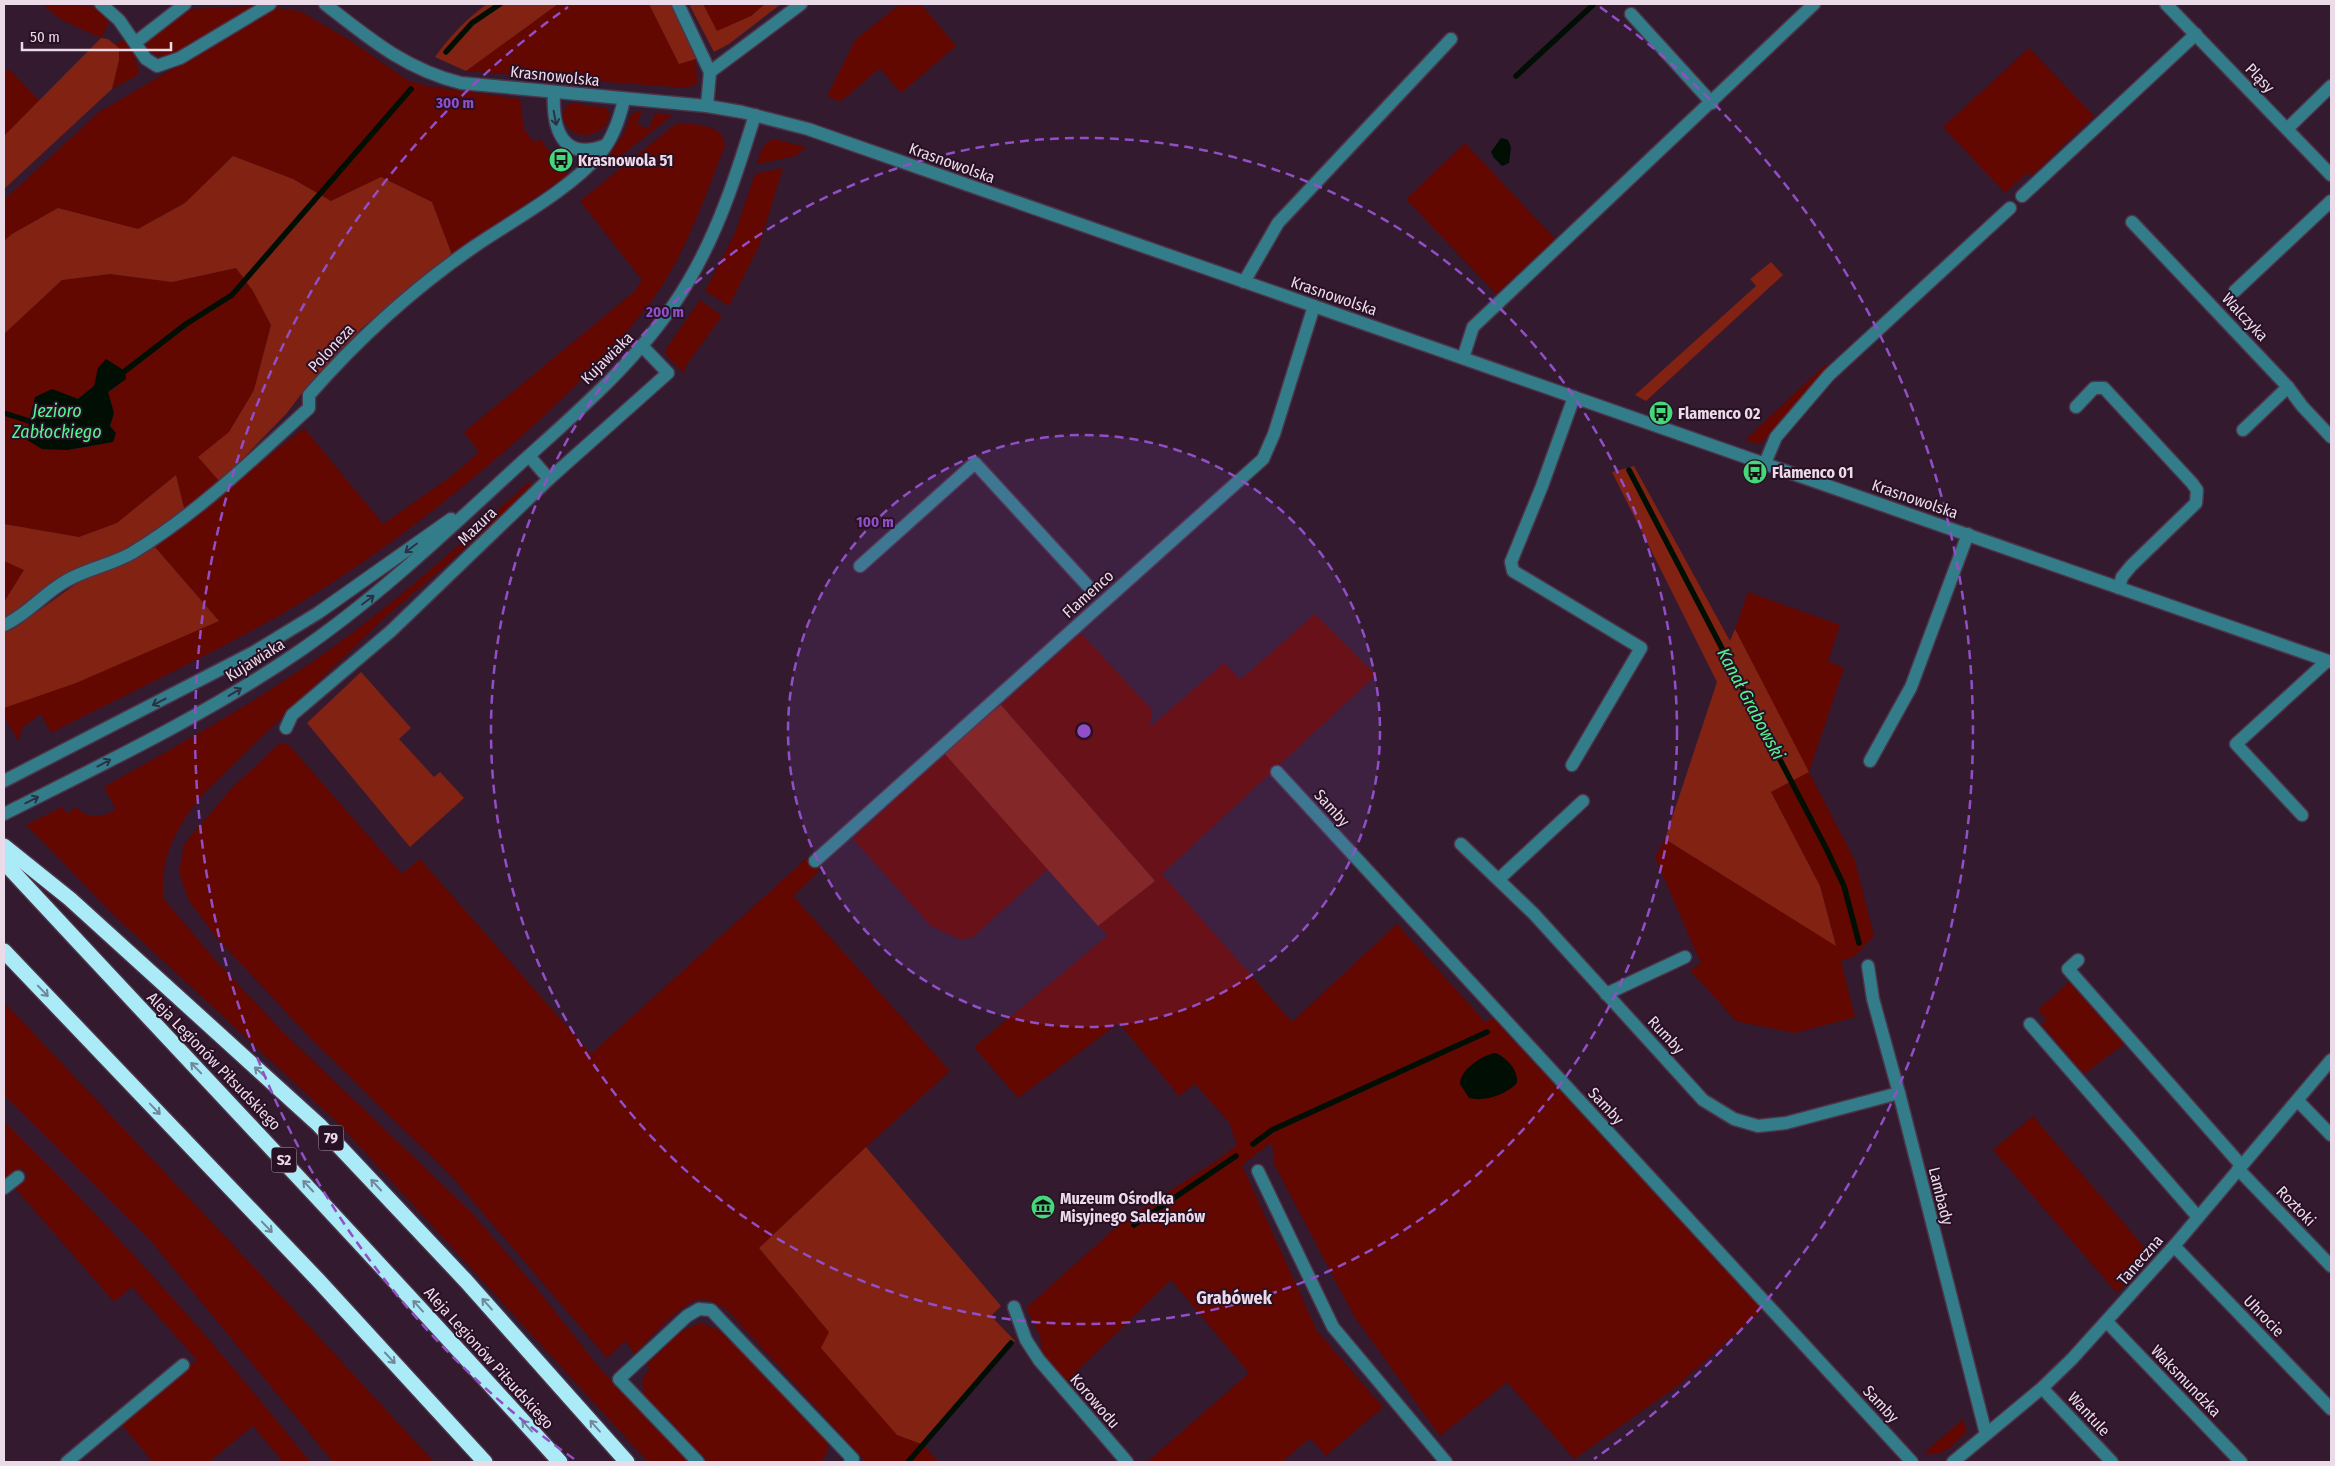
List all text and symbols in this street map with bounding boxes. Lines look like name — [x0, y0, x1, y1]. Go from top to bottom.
scale bar — [22, 20, 171, 52]
text: 50 m — [30, 28, 60, 46]
street label: Pląsy — [2241, 59, 2279, 98]
street label: Krasnowolska — [509, 62, 601, 90]
text: 300 m — [435, 94, 474, 112]
one-way arrow — [550, 109, 560, 125]
street label: Krasnowolska — [906, 139, 998, 187]
bus stop icon: Krasnowola 51 — [548, 147, 574, 173]
place label: Krasnowola 51 — [578, 151, 673, 170]
street label: Krasnowolska — [1288, 272, 1380, 320]
street label: Walczyka — [2218, 289, 2272, 345]
text: 200 m — [645, 303, 684, 321]
street label: Poloneza — [304, 320, 358, 376]
street label: Kujawiaka — [577, 328, 637, 388]
water label: Jezioro Zabłockiego — [11, 400, 102, 443]
bus stop icon: Flamenco 02 — [1648, 400, 1674, 426]
place label: Flamenco 02 — [1678, 404, 1761, 423]
bus stop icon: Flamenco 01 — [1742, 459, 1768, 485]
place label: Flamenco 01 — [1772, 463, 1854, 482]
street label: Krasnowolska — [1869, 475, 1961, 523]
street label: Mazura — [454, 503, 501, 549]
text: 100 m — [856, 513, 894, 531]
one-way arrow — [405, 543, 418, 554]
street label: Flamenco — [1058, 566, 1118, 622]
one-way arrow — [361, 594, 374, 605]
street label: Kujawiaka — [222, 634, 288, 686]
water label: Kanał Grabowski — [1712, 644, 1790, 764]
one-way arrow — [227, 686, 241, 696]
one-way arrow — [152, 698, 167, 707]
centre of rings — [1075, 722, 1093, 740]
one-way arrow — [96, 758, 111, 768]
street label: Samby — [1310, 785, 1354, 831]
one-way arrow — [24, 795, 39, 804]
one-way arrow — [36, 985, 48, 997]
street label: Aleja Legionów Piłsudskiego — [143, 988, 285, 1134]
street label: Rumby — [1644, 1012, 1689, 1059]
one-way arrow — [190, 1062, 203, 1074]
one-way arrow — [254, 1066, 267, 1078]
street label: Samby — [1584, 1084, 1628, 1129]
one-way arrow — [149, 1103, 161, 1115]
road number: 79 — [318, 1126, 344, 1150]
road number: S2 — [272, 1148, 296, 1172]
street label: Lambady — [1925, 1165, 1958, 1228]
one-way arrow — [370, 1179, 382, 1191]
one-way arrow — [302, 1180, 314, 1193]
street label: Roztoki — [2272, 1182, 2320, 1230]
place label: Muzeum Ośrodka Misyjnego Salezjanów — [1060, 1189, 1205, 1226]
museum icon: Muzeum Ośrodka Misyjnego Salezjanów — [1030, 1194, 1056, 1220]
one-way arrow — [261, 1220, 273, 1233]
street label: Taneczna — [2113, 1231, 2167, 1289]
street label: Aleja Legionów Piłsudskiego — [420, 1283, 558, 1433]
district label: Grabówek — [1196, 1287, 1273, 1309]
street label: Uhrocie — [2240, 1291, 2288, 1341]
one-way arrow — [481, 1298, 493, 1311]
one-way arrow — [412, 1299, 424, 1312]
street label: Waksmundzka — [2147, 1341, 2225, 1421]
one-way arrow — [384, 1352, 396, 1365]
street label: Korowodu — [1066, 1370, 1124, 1432]
street label: Samby — [1859, 1382, 1903, 1427]
street label: Wantule — [2064, 1388, 2114, 1440]
one-way arrow — [589, 1419, 601, 1432]
one-way arrow — [521, 1420, 533, 1433]

